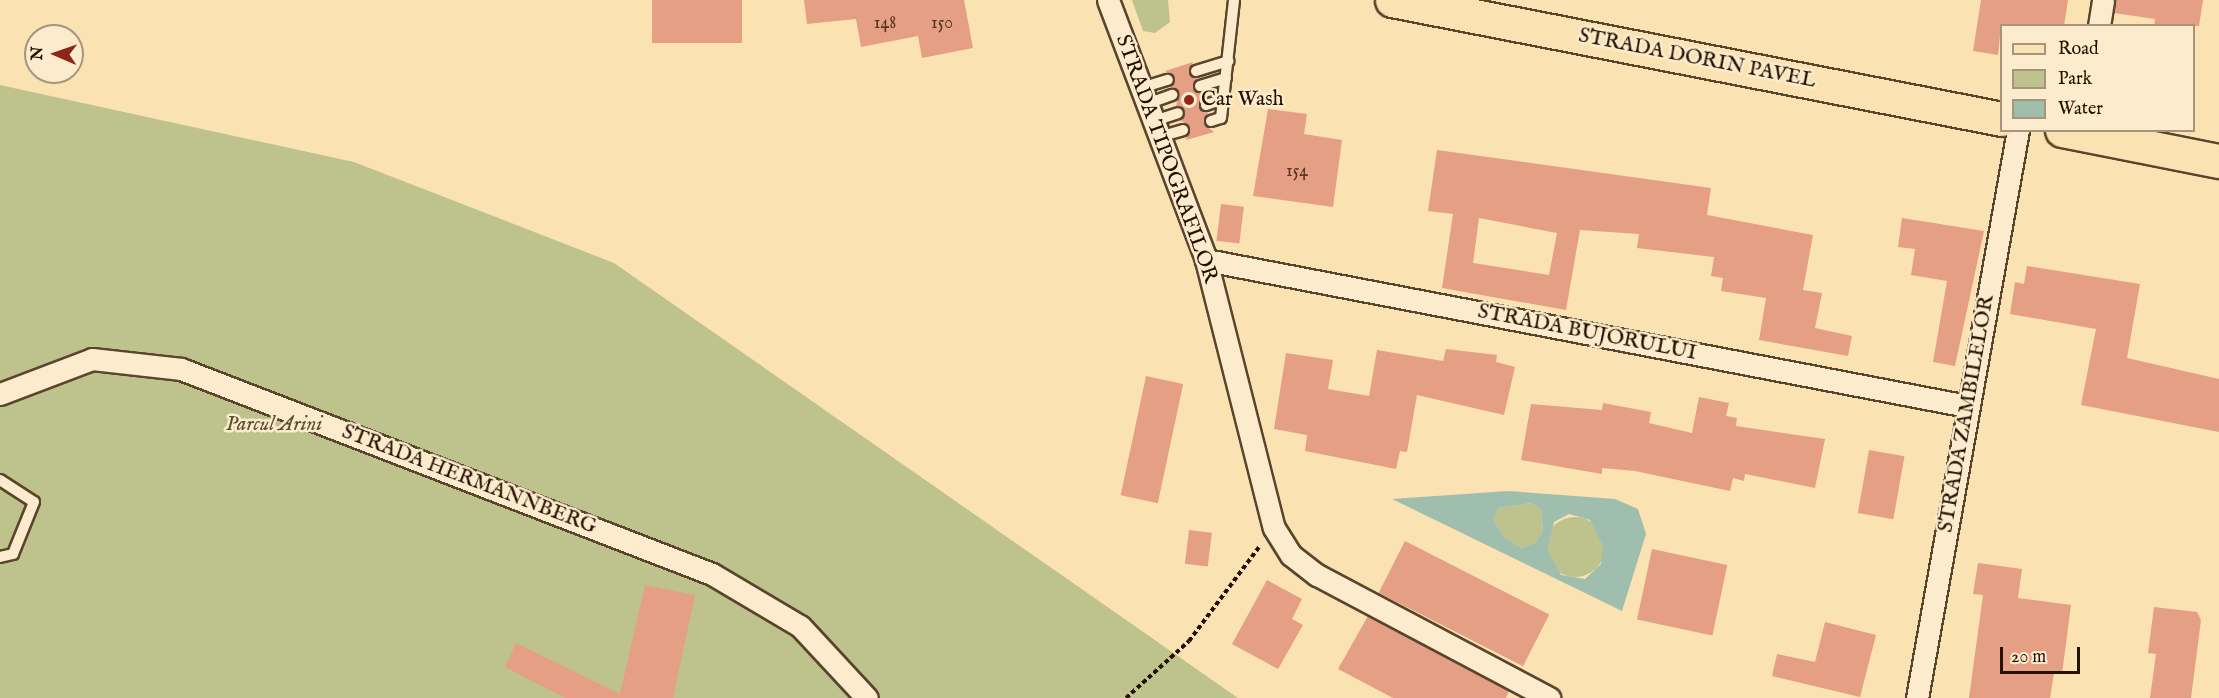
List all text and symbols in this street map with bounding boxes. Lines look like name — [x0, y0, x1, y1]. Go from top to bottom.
house number: 148 — [874, 13, 896, 35]
house number: 150 — [931, 13, 953, 35]
north arrow — [24, 24, 84, 84]
street label: STRADA DORIN PAVEL — [1576, 24, 1818, 94]
legend — [2000, 24, 2195, 132]
street label: STRADA TIPOGRAFILOR — [1109, 32, 1223, 286]
text: Road — [2058, 38, 2099, 61]
text: N — [28, 46, 48, 61]
text: Park — [2058, 68, 2092, 91]
place label: Car Wash — [1201, 87, 1284, 113]
marker: Car Wash — [1182, 93, 1196, 107]
text: Water — [2058, 98, 2103, 121]
house number: 154 — [1286, 161, 1308, 183]
street label: STRADA ZAMBILELOR — [1934, 294, 2000, 534]
street label: STRADA BUJORULUI — [1476, 299, 1698, 367]
park label: Parcul Arini — [226, 412, 322, 438]
street label: STRADA HERMANNBERG — [338, 420, 600, 540]
scale bar — [2003, 635, 2082, 673]
text: 20 m — [2011, 646, 2046, 669]

